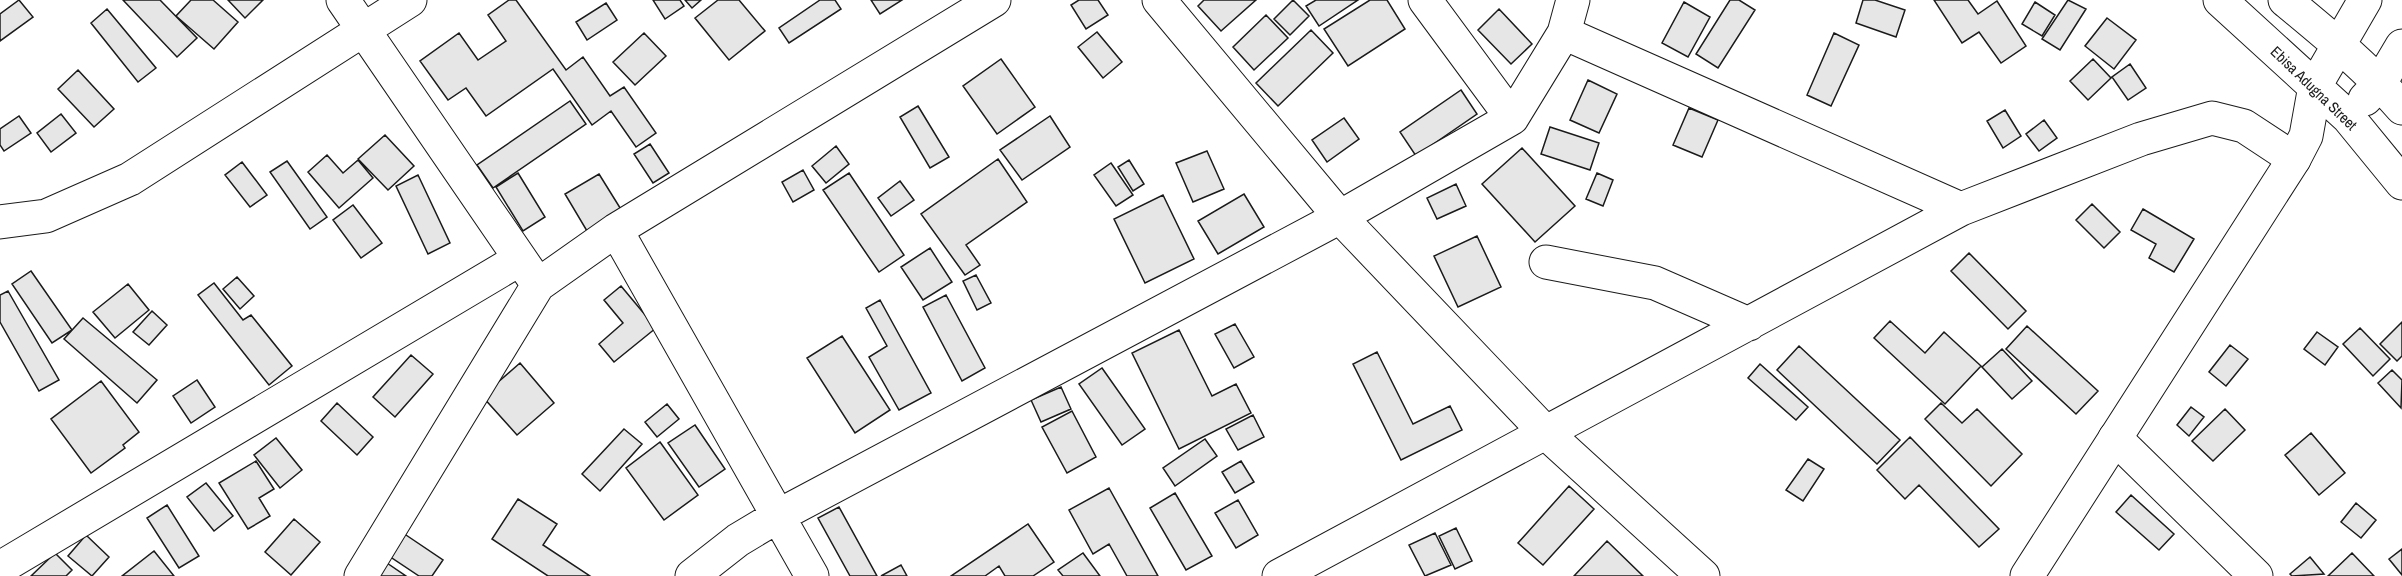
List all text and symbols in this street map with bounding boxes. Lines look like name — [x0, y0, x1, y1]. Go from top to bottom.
street label: Ebisa Adugna Street — [2266, 41, 2362, 135]

